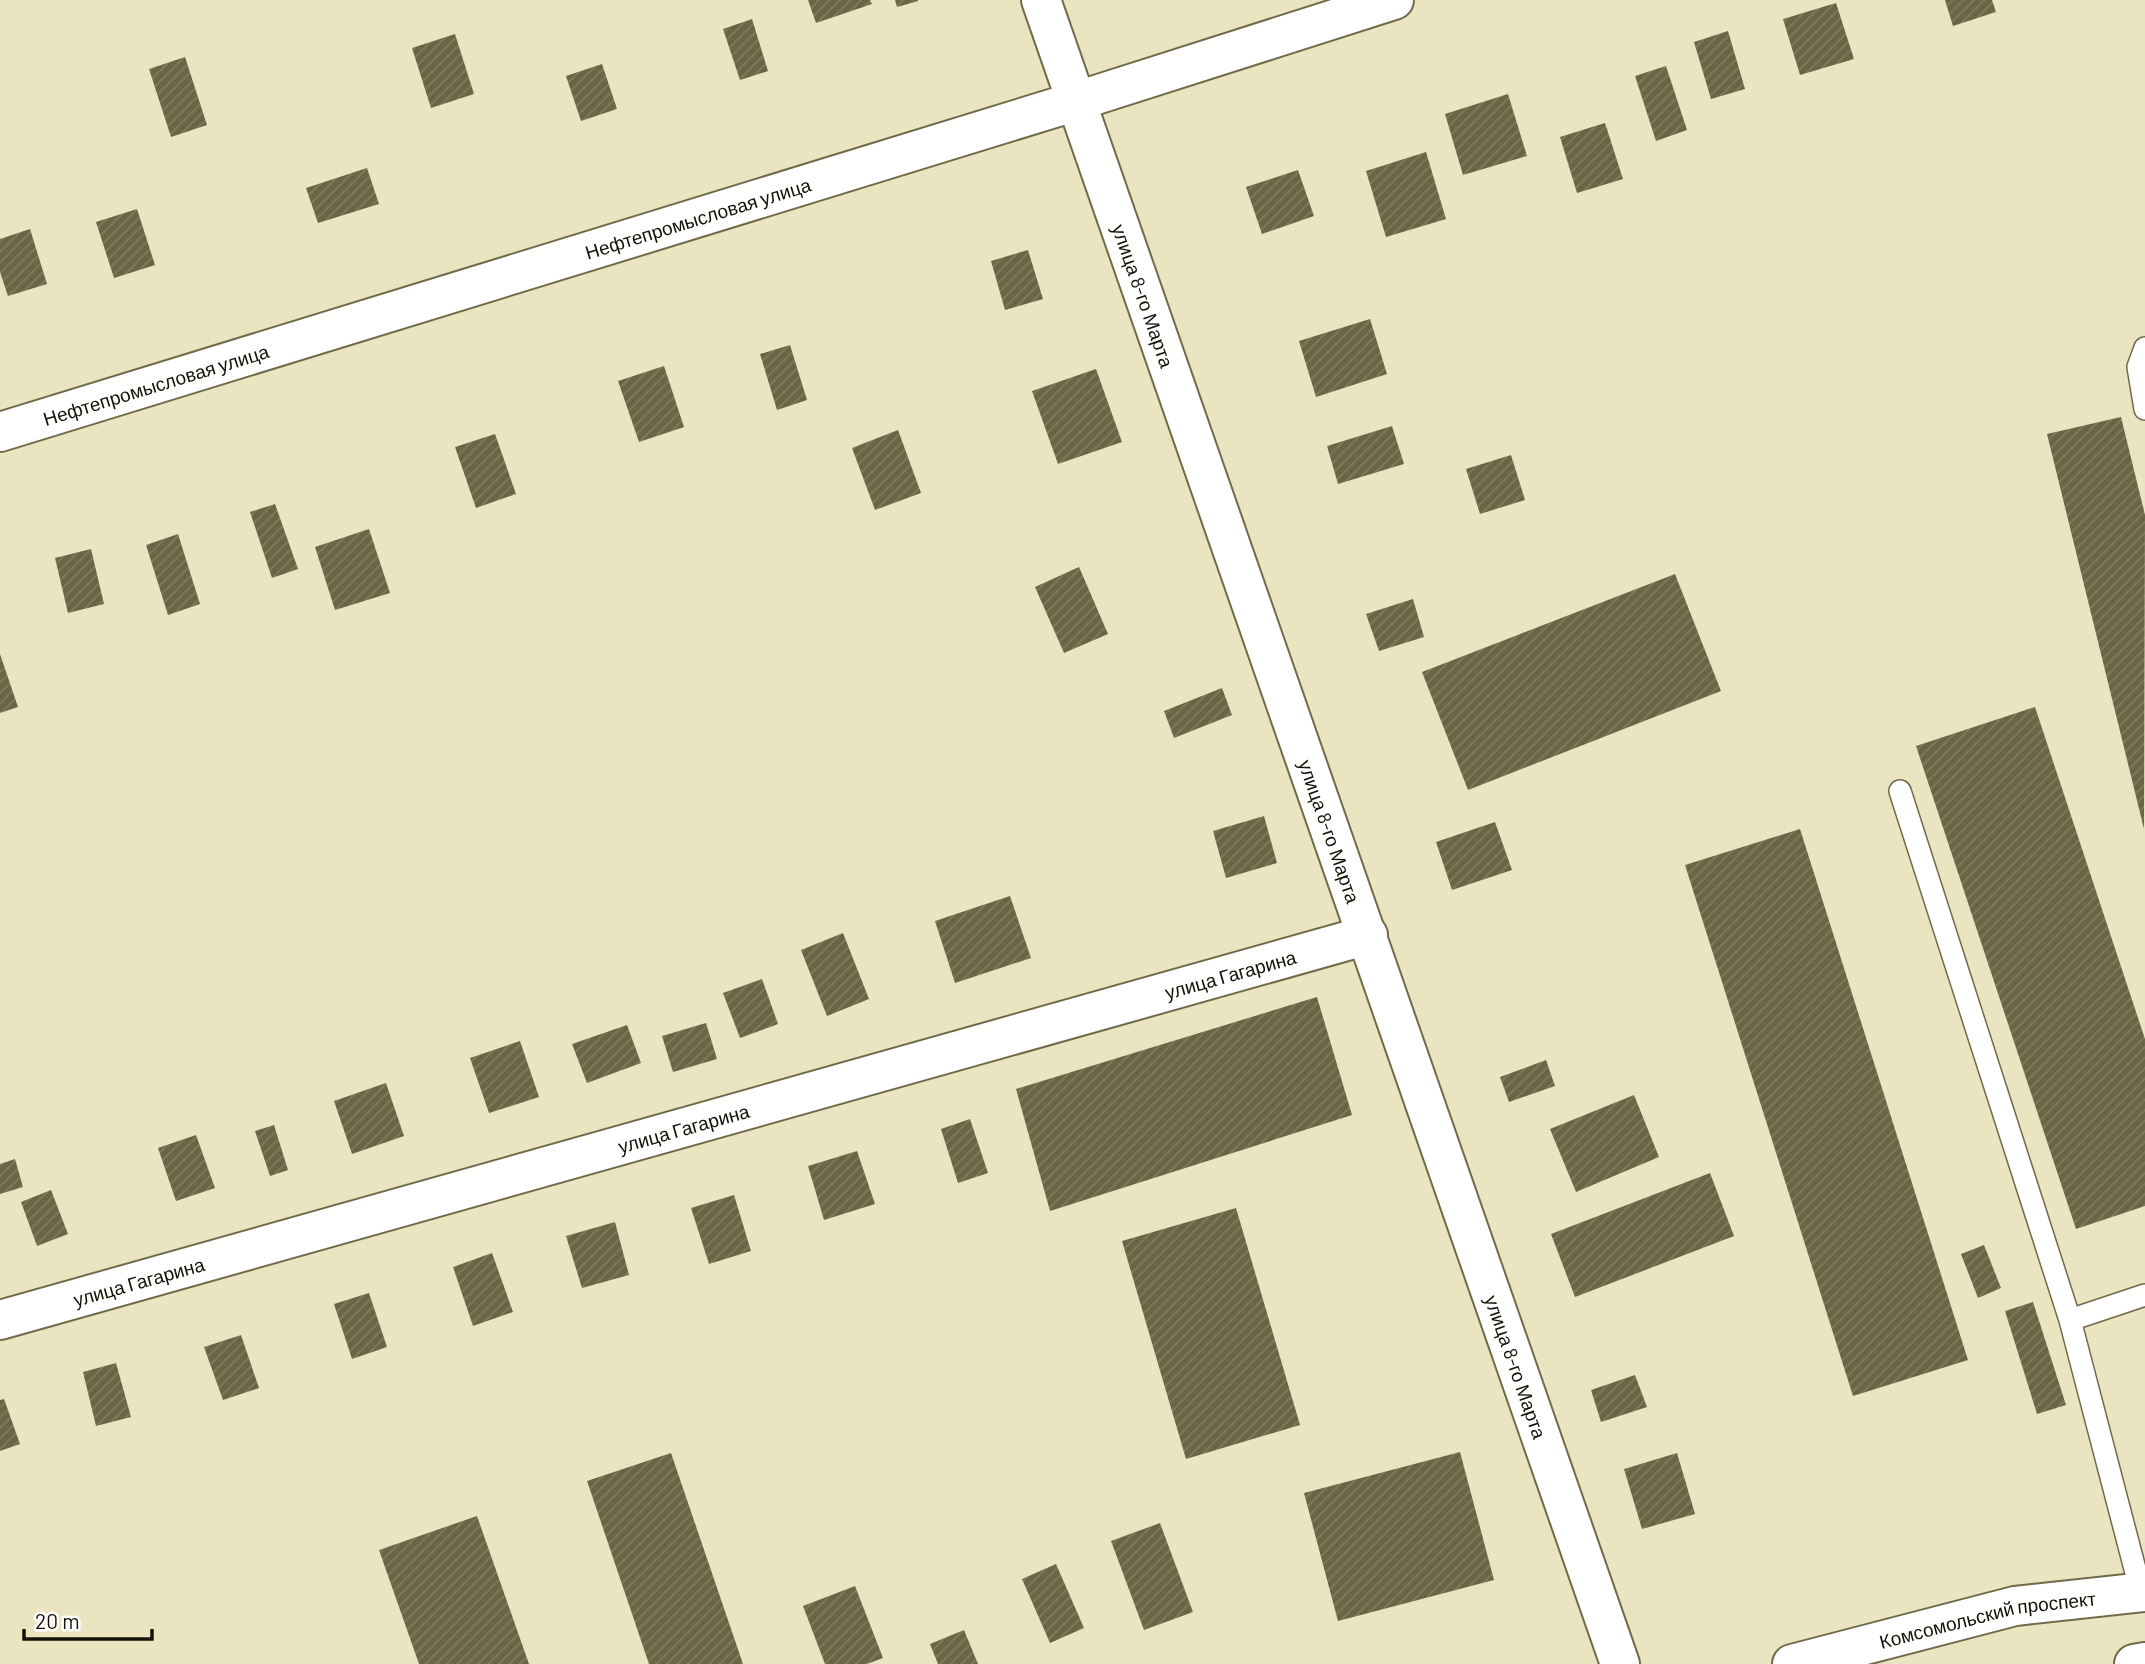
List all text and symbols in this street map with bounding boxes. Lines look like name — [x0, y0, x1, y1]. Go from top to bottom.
street label: Нефтепромысловая улица — [582, 172, 814, 263]
street label: улица 8-го Марта — [1108, 221, 1180, 371]
street label: Нефтепромысловая улица — [40, 338, 272, 430]
street label: улица 8-го Марта — [1295, 756, 1366, 906]
street label: улица Гагарина — [1162, 944, 1299, 1003]
street label: улица Гагарина — [615, 1098, 752, 1157]
street label: улица Гагарина — [70, 1251, 207, 1310]
street label: улица 8-го Марта — [1481, 1292, 1552, 1442]
street label: Комсомольский проспект — [1877, 1586, 2097, 1652]
scale bar — [24, 1598, 152, 1642]
text: 20 m — [35, 1608, 80, 1633]

